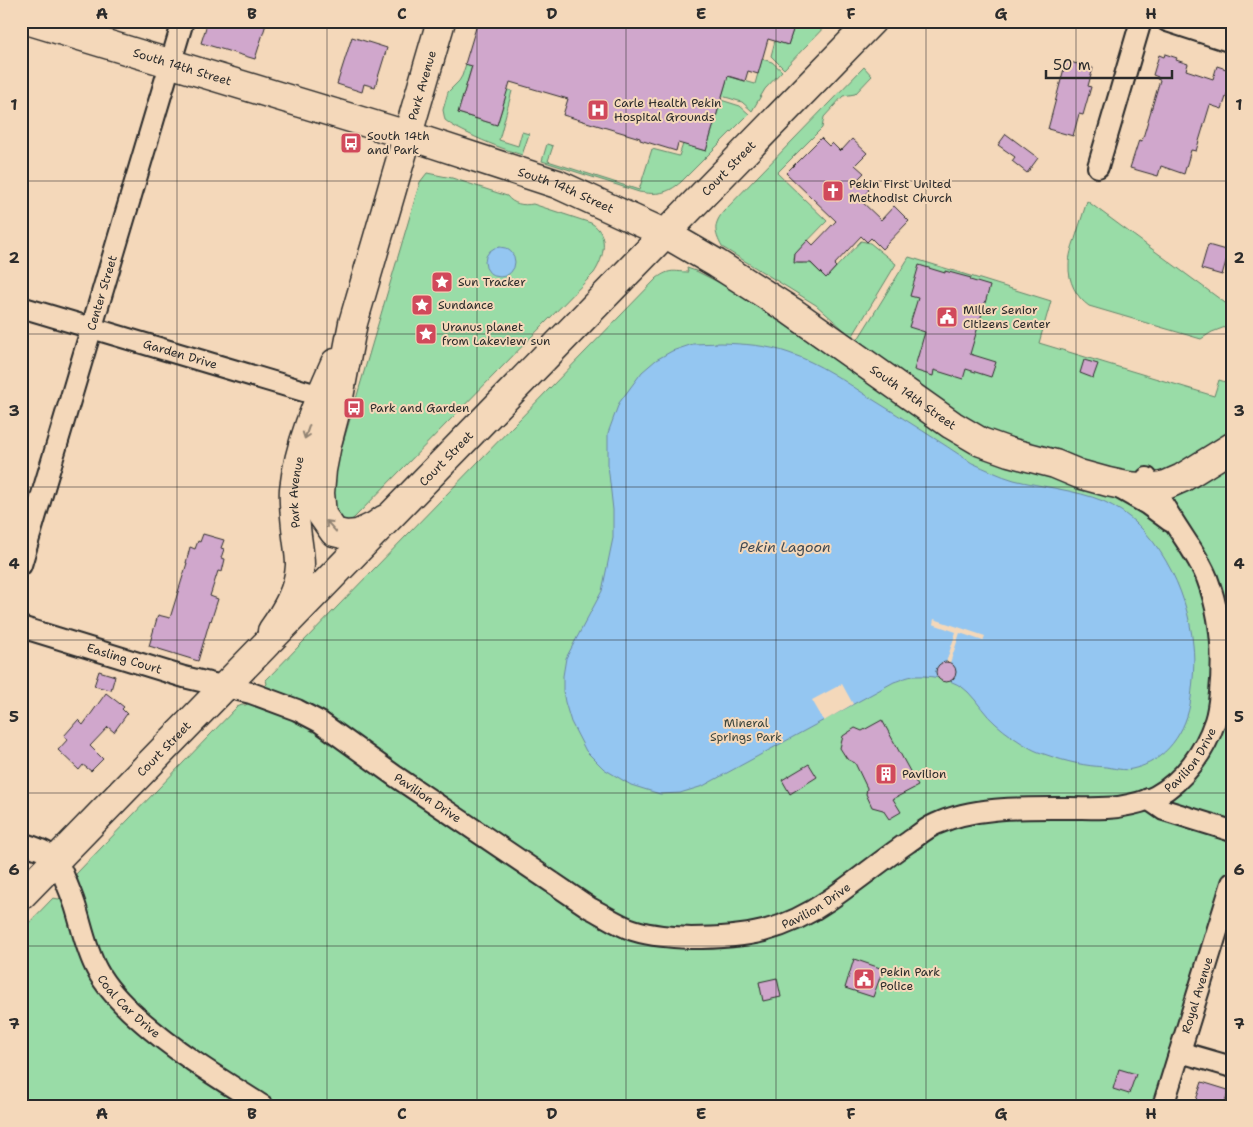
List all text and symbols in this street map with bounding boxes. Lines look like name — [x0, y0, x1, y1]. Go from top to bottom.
text: A — [96, 3, 108, 24]
text: B — [247, 3, 257, 24]
text: C — [397, 3, 407, 24]
text: D — [546, 3, 558, 24]
text: E — [696, 3, 706, 24]
text: F — [846, 3, 856, 24]
text: G — [995, 3, 1008, 24]
text: H — [1145, 3, 1157, 24]
street label: South 14th Street — [131, 45, 233, 89]
street label: Park Avenue — [404, 48, 440, 122]
scale bar — [1046, 48, 1172, 80]
text: 50 m — [1053, 55, 1091, 75]
text: 1 — [10, 94, 18, 115]
text: 1 — [1235, 94, 1243, 115]
place label: Carle Health Pekin Hospital Grounds — [614, 95, 721, 125]
hospital icon: Carle Health Pekin Hospital Grounds — [586, 98, 610, 122]
place label: South 14th and Park — [367, 128, 430, 158]
bus stop icon: South 14th and Park — [339, 131, 363, 155]
street label: Court Street — [698, 137, 759, 199]
street label: South 14th Street — [516, 164, 616, 217]
place label: Pekin First United Methodist Church — [849, 176, 952, 206]
church icon: Pekin First United Methodist Church — [821, 179, 845, 203]
text: 2 — [8, 247, 20, 268]
text: 2 — [1233, 247, 1245, 268]
street label: Center Street — [83, 253, 121, 332]
place icon: Sun Tracker — [430, 270, 454, 294]
place label: Sun Tracker — [458, 274, 526, 290]
place icon: Sundance — [410, 293, 434, 317]
place label: Sundance — [438, 297, 494, 313]
place label: Miller Senior Citizens Center — [963, 302, 1051, 332]
public building icon: Miller Senior Citizens Center — [935, 305, 959, 329]
place label: Uranus planet from Lakeview sun — [442, 319, 550, 349]
place icon: Uranus planet from Lakeview sun — [414, 322, 438, 346]
street label: Garden Drive — [141, 336, 219, 373]
street label: South 14th Street — [867, 361, 959, 434]
bus stop icon: Park and Garden — [342, 396, 366, 420]
text: 3 — [8, 400, 20, 421]
place label: Park and Garden — [370, 400, 469, 416]
text: 3 — [1233, 400, 1245, 421]
one-way arrow — [302, 424, 311, 440]
street label: Court Street — [416, 428, 477, 490]
street label: Park Avenue — [286, 454, 308, 529]
one-way arrow — [325, 520, 336, 533]
water label: Pekin Lagoon — [739, 538, 831, 556]
text: 4 — [8, 553, 20, 574]
text: 4 — [1233, 553, 1245, 574]
street label: Easling Court — [85, 640, 164, 678]
text: 5 — [9, 706, 19, 727]
text: 5 — [1234, 706, 1244, 727]
park label: Mineral Springs Park — [710, 715, 782, 745]
street label: Court Street — [133, 718, 194, 780]
street label: Pavilion Drive — [1161, 725, 1220, 796]
building icon: Pavilion — [874, 762, 898, 786]
place label: Pavilion — [902, 766, 946, 782]
street label: Pavilion Drive — [391, 769, 464, 827]
text: 6 — [8, 859, 20, 880]
text: 6 — [1233, 859, 1245, 880]
street label: Pavilion Drive — [779, 879, 854, 933]
street label: Royal Avenue — [1178, 955, 1217, 1036]
place label: Pekin Park Police — [880, 964, 940, 994]
public building icon: Pekin Park Police — [852, 967, 876, 991]
street label: Coal Car Drive — [94, 972, 164, 1042]
text: 7 — [8, 1013, 20, 1034]
text: 7 — [1233, 1013, 1245, 1034]
text: A — [96, 1103, 108, 1124]
text: B — [247, 1103, 257, 1124]
text: C — [397, 1103, 407, 1124]
text: D — [546, 1103, 558, 1124]
text: E — [696, 1103, 706, 1124]
text: F — [846, 1103, 856, 1124]
text: G — [995, 1103, 1008, 1124]
text: H — [1145, 1103, 1157, 1124]

